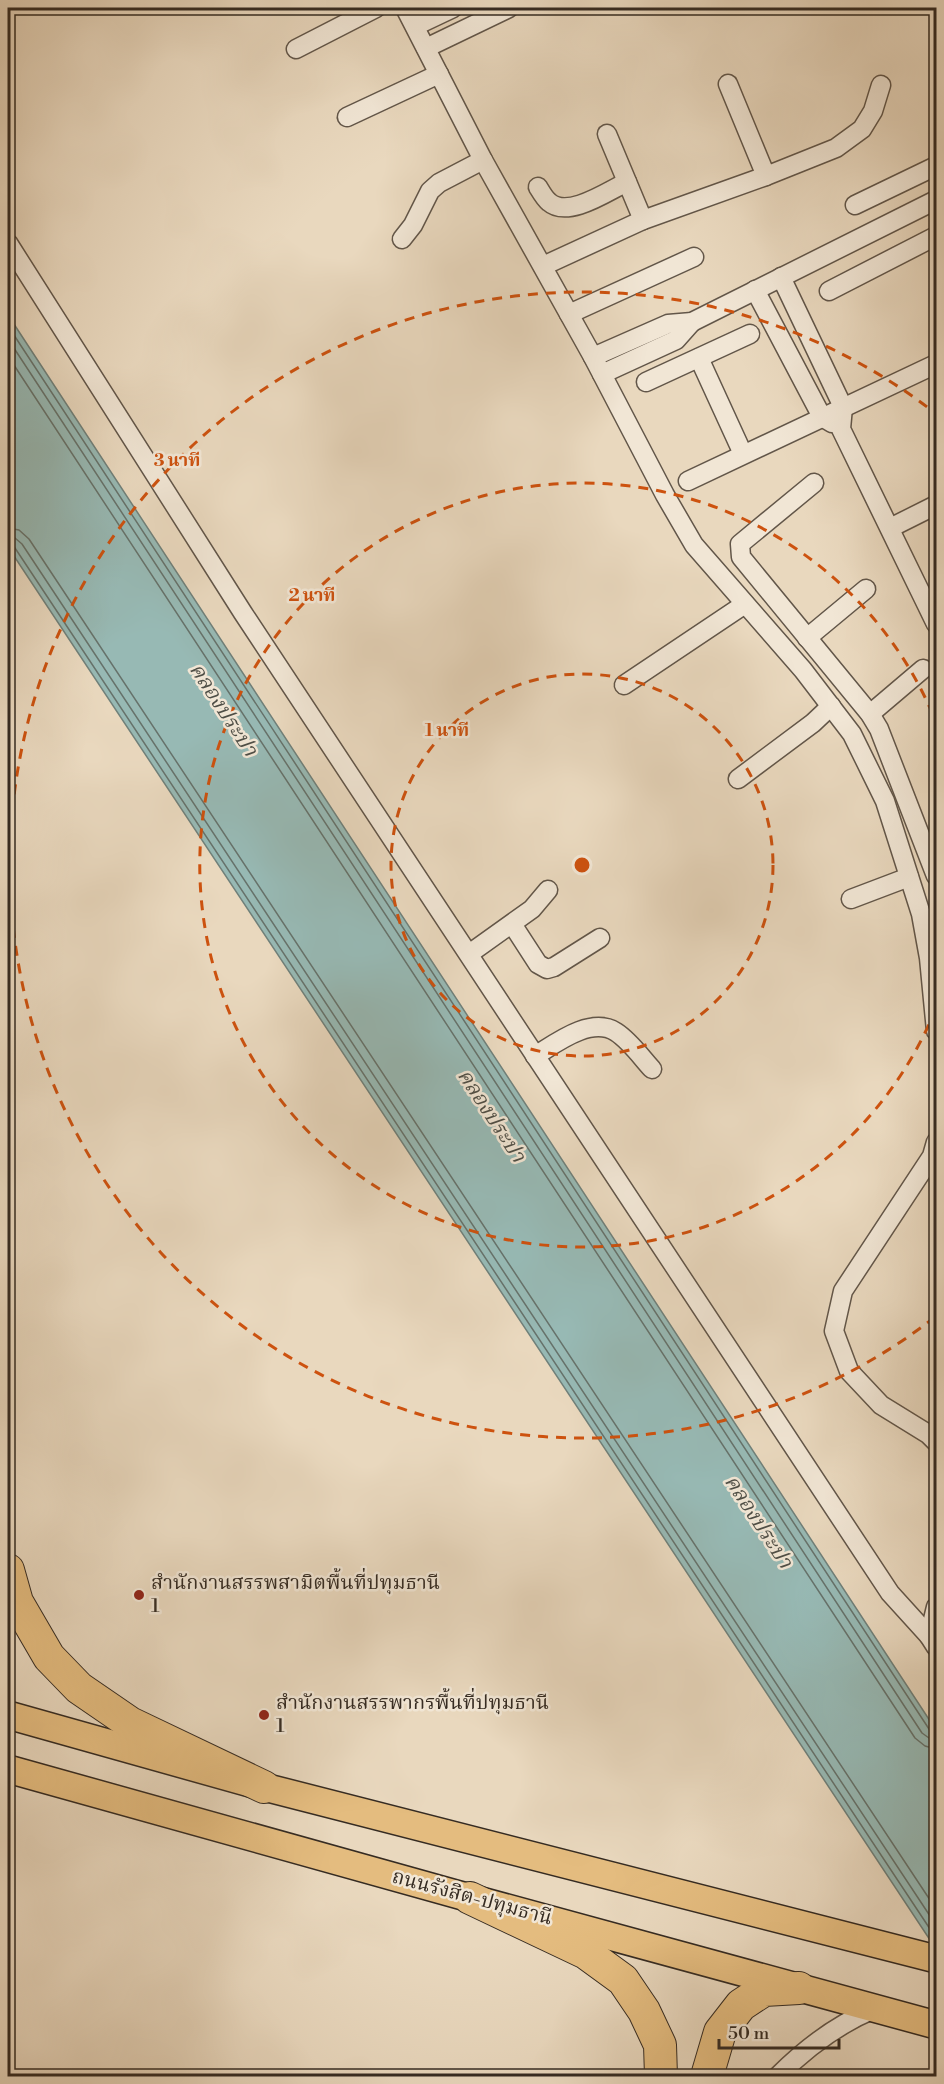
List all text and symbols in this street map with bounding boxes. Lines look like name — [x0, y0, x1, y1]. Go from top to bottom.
text: 3 นาที — [154, 449, 200, 472]
text: 2 นาที — [288, 584, 336, 607]
water label: คลองประปา — [183, 658, 263, 762]
text: 1 นาที — [425, 719, 469, 742]
centre of rings — [572, 855, 592, 875]
water label: คลองประปา — [451, 1064, 531, 1168]
water label: คลองประปา — [718, 1470, 798, 1574]
place label: สำนักงานสรรพสามิตพื้นที่ปทุมธานี 1 — [151, 1567, 440, 1619]
marker: สำนักงานสรรพสามิตพื้นที่ปทุมธานี 1 — [132, 1588, 146, 1602]
place label: สำนักงานสรรพากรพื้นที่ปทุมธานี 1 — [276, 1687, 549, 1739]
marker: สำนักงานสรรพากรพื้นที่ปทุมธานี 1 — [257, 1708, 271, 1722]
street label: ถนนรังสิต-ปทุมธานี — [389, 1865, 555, 1931]
scale bar — [719, 2012, 839, 2050]
text: 50 m — [728, 2022, 770, 2045]

